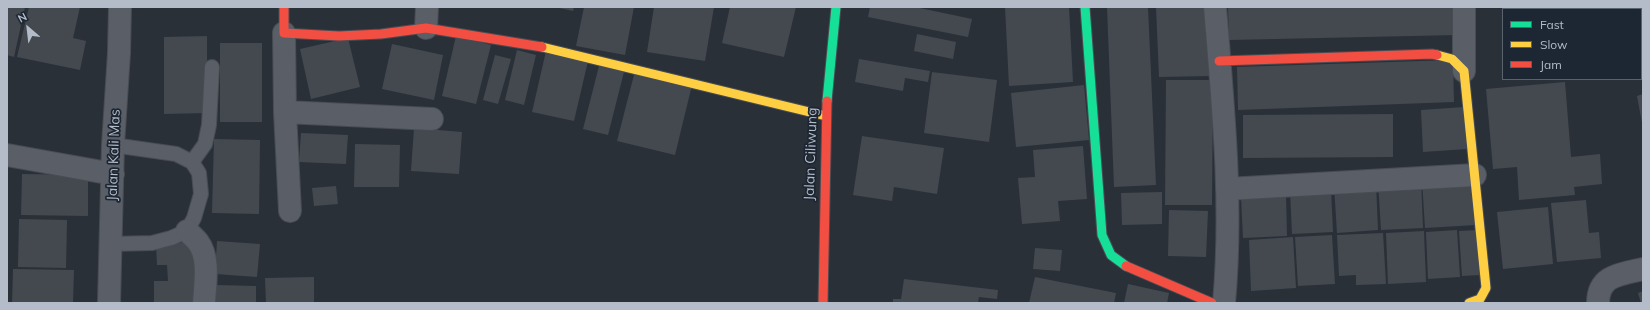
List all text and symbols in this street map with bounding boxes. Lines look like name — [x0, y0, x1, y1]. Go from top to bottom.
north arrow — [8, 8, 48, 48]
legend — [1502, 8, 1642, 80]
text: N — [15, 9, 29, 26]
text: Fast — [1540, 17, 1564, 32]
text: Slow — [1540, 37, 1568, 52]
text: Jam — [1540, 57, 1562, 72]
street label: Jalan Ciliwung — [801, 107, 821, 201]
street label: Jalan Kali Mas — [104, 109, 124, 201]

